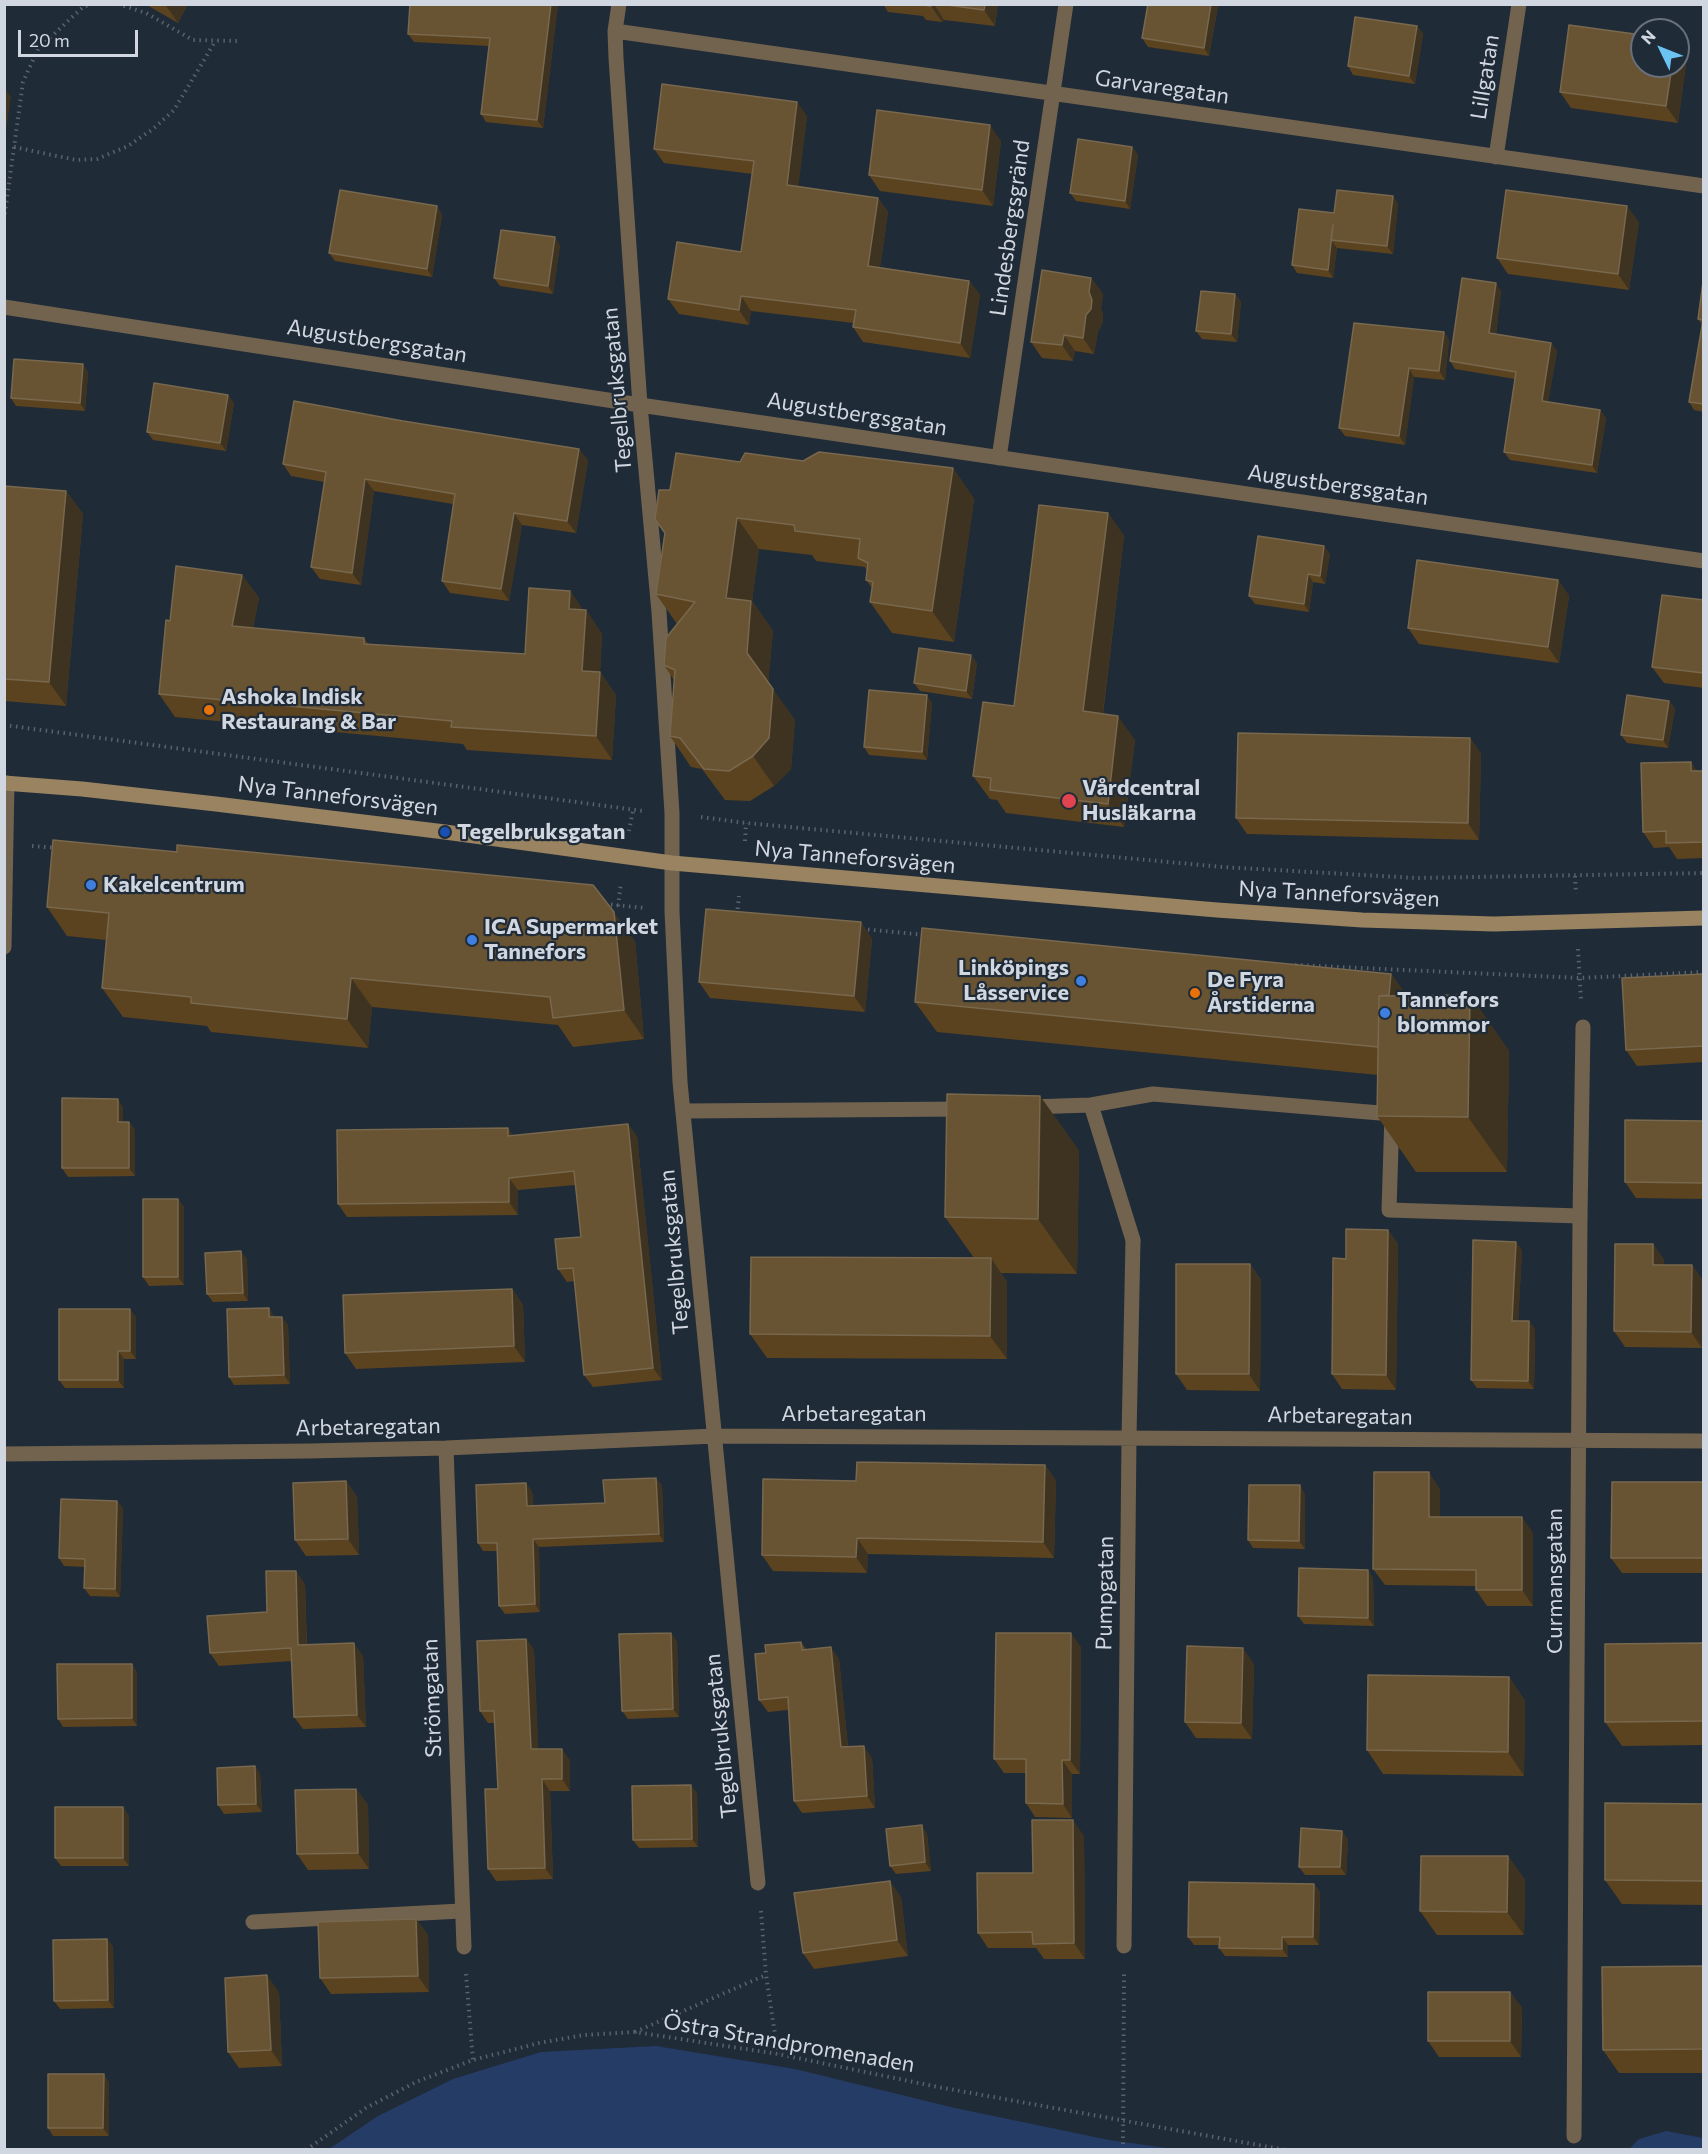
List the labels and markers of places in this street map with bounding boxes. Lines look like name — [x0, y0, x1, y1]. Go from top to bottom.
place label: Ashoka Indisk Restaurang & Bar — [221, 684, 396, 736]
marker: Ashoka Indisk Restaurang & Bar — [202, 703, 216, 717]
place label: Vårdcentral Husläkarna — [1082, 775, 1200, 826]
marker: Vårdcentral Husläkarna — [1060, 792, 1078, 810]
place label: Tegelbruksgatan — [457, 819, 625, 845]
marker: Tegelbruksgatan — [438, 825, 452, 839]
place label: Kakelcentrum — [103, 872, 245, 898]
marker: Kakelcentrum — [84, 878, 98, 892]
place label: ICA Supermarket Tannefors — [484, 914, 658, 966]
marker: ICA Supermarket Tannefors — [465, 933, 479, 947]
place label: Linköpings Låsservice — [958, 955, 1069, 1006]
place label: De Fyra Årstiderna — [1207, 967, 1315, 1018]
marker: Linköpings Låsservice — [1074, 974, 1088, 988]
marker: De Fyra Årstiderna — [1188, 986, 1202, 1000]
place label: Tannefors blommor — [1397, 987, 1499, 1038]
marker: Tannefors blommor — [1378, 1006, 1392, 1020]

